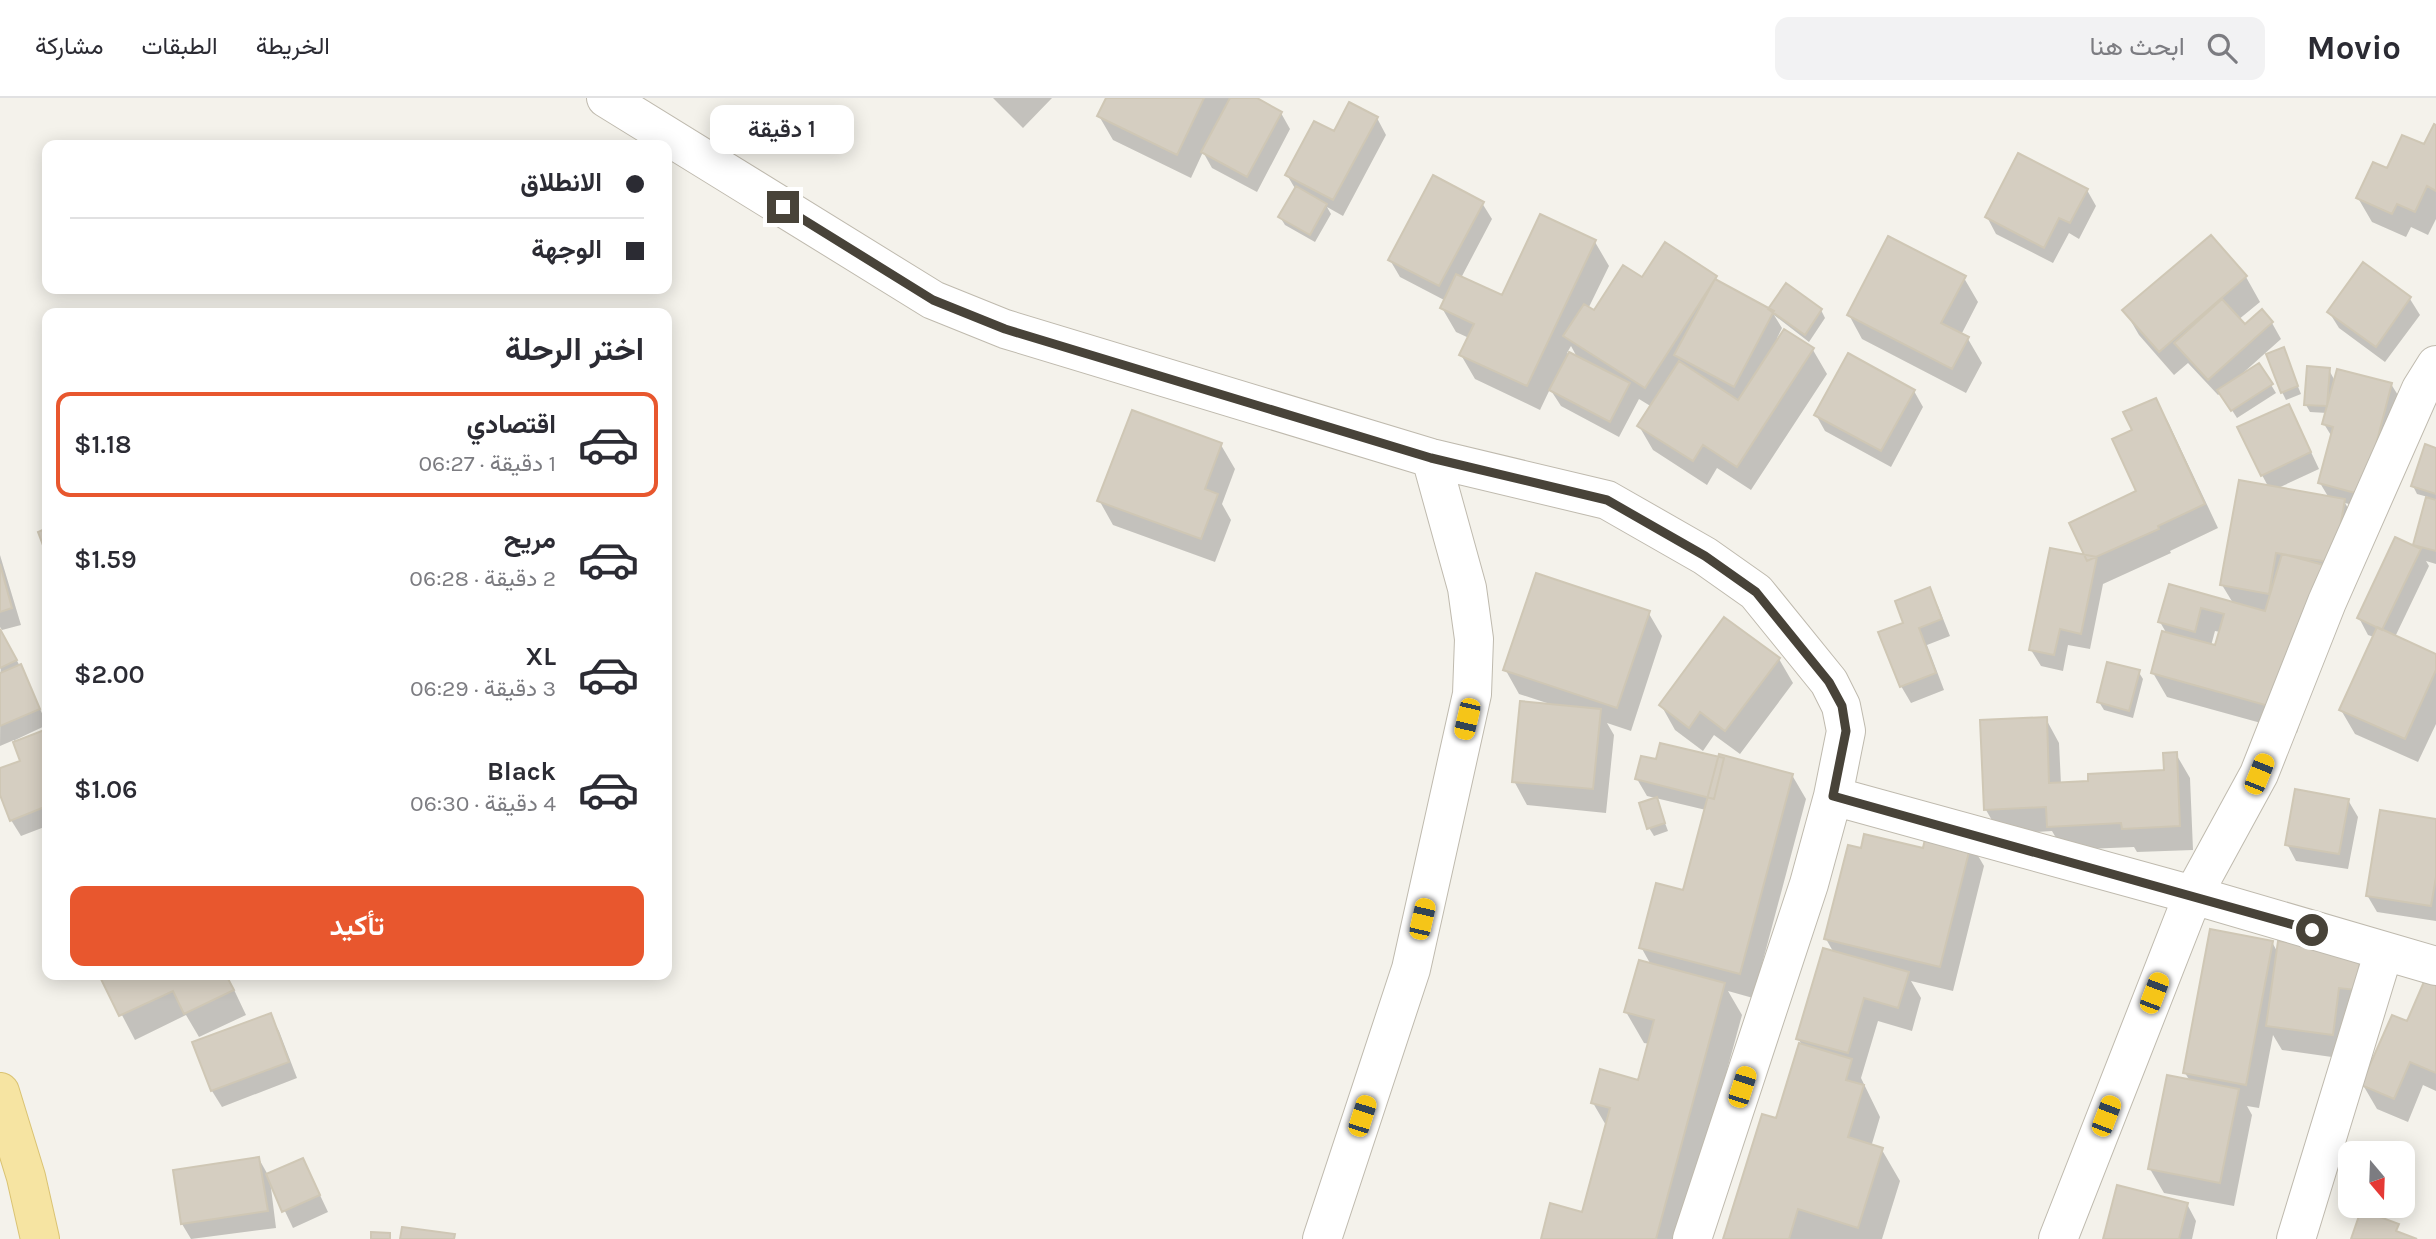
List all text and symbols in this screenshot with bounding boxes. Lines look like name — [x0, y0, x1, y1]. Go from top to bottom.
search box — [1775, 17, 2265, 80]
icon: search — [2203, 29, 2241, 67]
text: Movio — [2307, 29, 2401, 67]
text: ابحث هنا — [2089, 31, 2185, 62]
text: مشاركة — [35, 32, 103, 60]
text: الطبقات — [141, 32, 218, 60]
text: الخريطة — [256, 32, 330, 60]
callout: 1 دقيقة — [711, 105, 855, 154]
text: 1 دقيقة — [748, 116, 816, 143]
text: الانطلاق — [520, 167, 602, 198]
route end — [767, 191, 799, 223]
text: الوجهة — [531, 234, 602, 265]
text: اختر الرحلة — [505, 331, 644, 368]
text: اقتصادي — [467, 409, 556, 440]
icon: car — [577, 413, 640, 476]
text: $1.18 — [74, 429, 132, 460]
text: 1 دقيقة · 06:27 — [418, 450, 556, 477]
text: مريح — [504, 524, 556, 555]
icon: car — [577, 528, 640, 591]
text: $1.59 — [74, 544, 137, 575]
text: 2 دقيقة · 06:28 — [409, 565, 556, 592]
text: XL — [525, 641, 556, 672]
icon: car — [577, 643, 640, 706]
text: $2.00 — [74, 659, 145, 690]
text: 3 دقيقة · 06:29 — [410, 675, 556, 702]
car — [1453, 696, 1482, 742]
car — [2242, 751, 2277, 797]
text: Black — [487, 756, 556, 787]
icon: car — [577, 758, 640, 821]
text: $1.06 — [74, 774, 138, 805]
text: 4 دقيقة · 06:30 — [410, 790, 556, 817]
button: تأكيد — [70, 886, 644, 966]
car — [1408, 896, 1437, 942]
route start — [2296, 914, 2328, 946]
car — [2137, 970, 2172, 1016]
car — [1726, 1064, 1759, 1110]
car — [1346, 1093, 1379, 1139]
car — [2089, 1093, 2124, 1139]
north arrow — [2338, 1141, 2415, 1218]
map controls — [2338, 1141, 2415, 1218]

